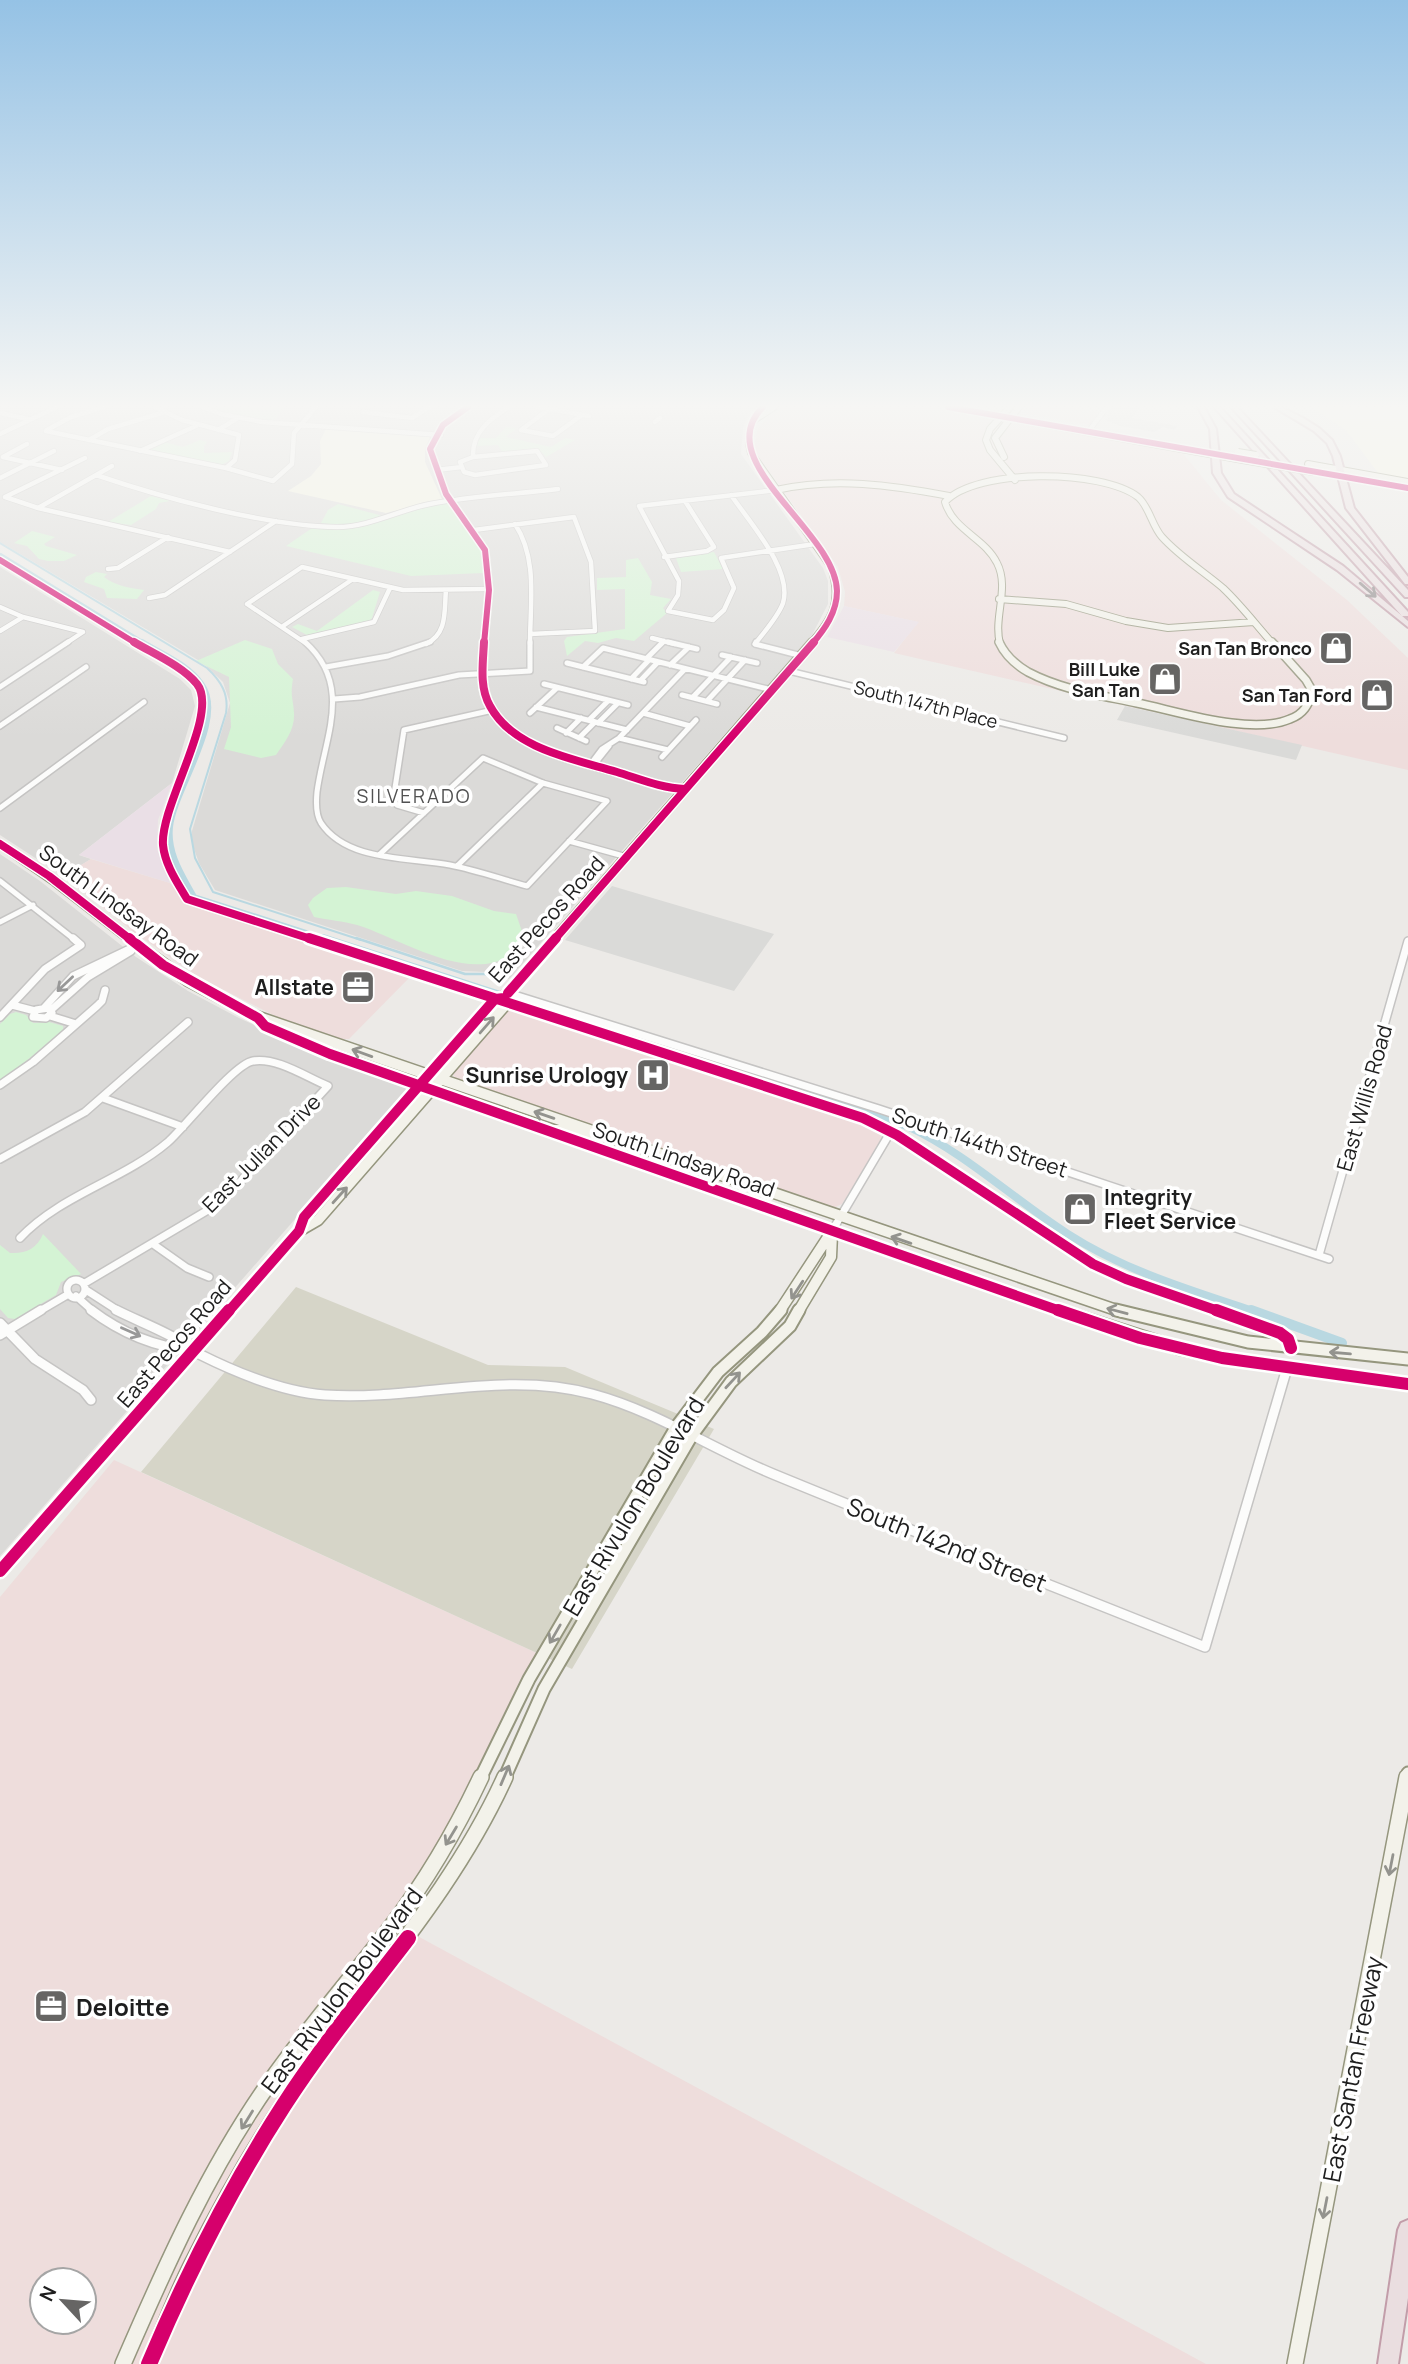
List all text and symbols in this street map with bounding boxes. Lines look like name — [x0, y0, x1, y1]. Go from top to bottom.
one-way arrow — [1358, 582, 1376, 598]
shop icon: San Tan Bronco — [1317, 629, 1355, 667]
place label: San Tan Bronco — [1178, 636, 1312, 660]
place label: Bill Luke San Tan — [1069, 657, 1140, 702]
shop icon: Bill Luke San Tan — [1146, 660, 1184, 698]
street label: South 147th Place — [852, 675, 1000, 733]
shop icon: San Tan Ford — [1358, 676, 1396, 714]
place label: San Tan Ford — [1242, 683, 1352, 707]
district label: SILVERADO — [356, 783, 472, 809]
street label: South Lindsay Road — [34, 838, 204, 972]
street label: East Pecos Road — [482, 850, 610, 988]
office icon: Allstate — [339, 968, 377, 1006]
place label: Allstate — [254, 973, 334, 1001]
one-way arrow — [57, 975, 74, 992]
one-way arrow — [479, 1017, 496, 1034]
street label: East Willis Road — [1330, 1022, 1398, 1174]
one-way arrow — [351, 1046, 373, 1058]
hospital icon: Sunrise Urology — [634, 1056, 672, 1094]
place label: Sunrise Urology — [466, 1061, 628, 1089]
street label: East Julian Drive — [196, 1088, 326, 1218]
street label: South 144th Street — [889, 1100, 1071, 1184]
one-way arrow — [533, 1108, 555, 1120]
street label: South Lindsay Road — [589, 1115, 779, 1203]
place label: Integrity Fleet Service — [1104, 1183, 1236, 1235]
one-way arrow — [332, 1186, 348, 1204]
shop icon: Integrity Fleet Service — [1061, 1190, 1099, 1228]
one-way arrow — [890, 1233, 912, 1245]
street label: East Pecos Road — [111, 1273, 237, 1413]
one-way arrow — [789, 1280, 804, 1299]
one-way arrow — [1106, 1304, 1129, 1317]
one-way arrow — [120, 1326, 141, 1339]
one-way arrow — [1329, 1346, 1352, 1359]
one-way arrow — [725, 1372, 742, 1389]
street label: East Rivulon Boulevard — [555, 1390, 711, 1622]
street label: South 142nd Street — [842, 1489, 1052, 1599]
one-way arrow — [548, 1624, 562, 1644]
one-way arrow — [499, 1765, 512, 1786]
one-way arrow — [444, 1826, 458, 1846]
one-way arrow — [1383, 1853, 1397, 1875]
street label: East Rivulon Boulevard — [253, 1880, 429, 2100]
street label: East Santan Freeway — [1314, 1953, 1390, 2185]
office icon: Deloitte — [32, 1987, 70, 2025]
place label: Deloitte — [76, 1990, 169, 2023]
one-way arrow — [239, 2110, 254, 2129]
one-way arrow — [1317, 2196, 1331, 2219]
north arrow — [28, 2266, 98, 2336]
text: N — [33, 2282, 62, 2305]

